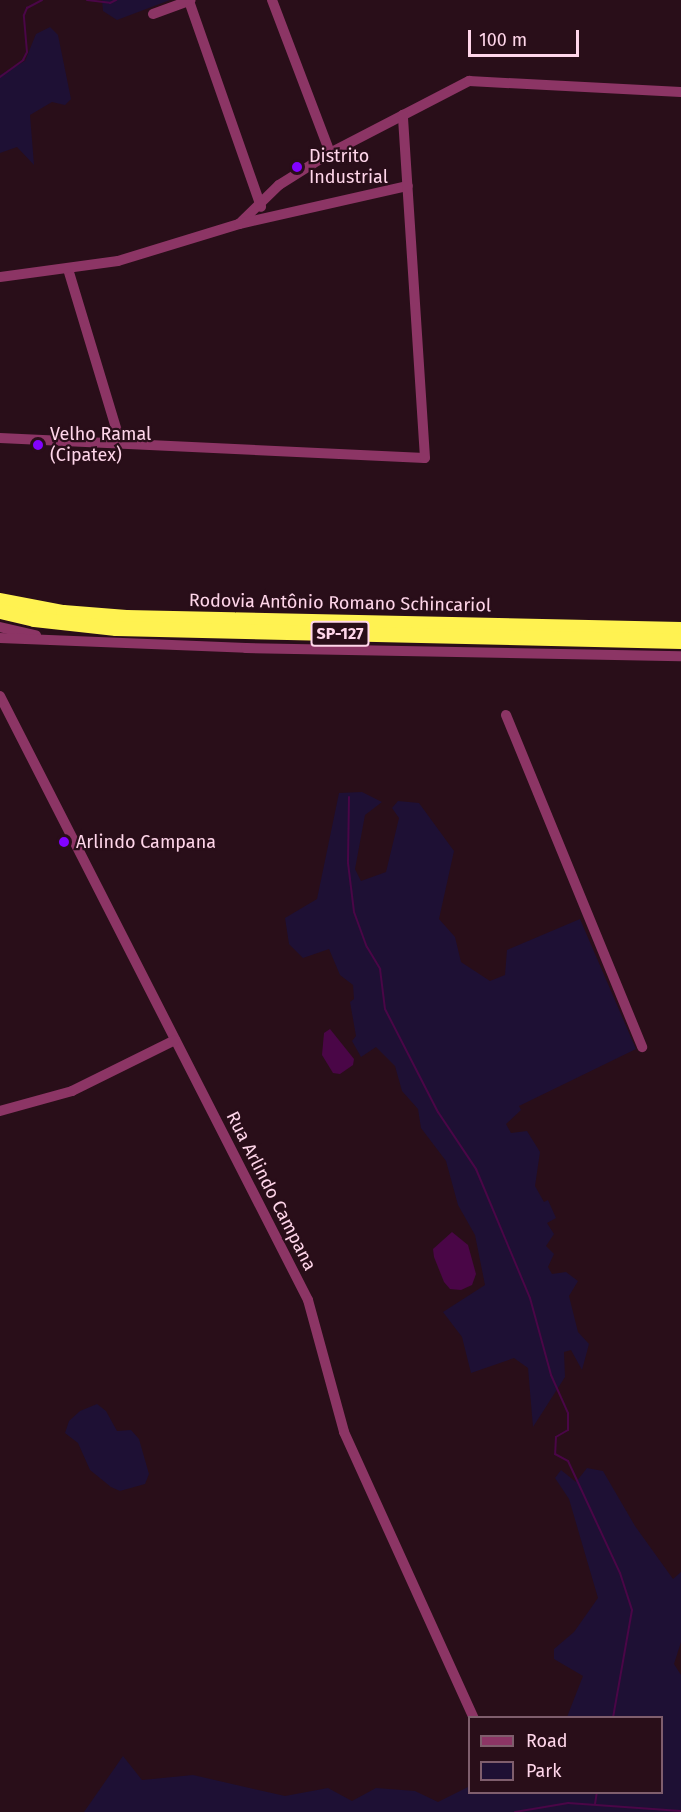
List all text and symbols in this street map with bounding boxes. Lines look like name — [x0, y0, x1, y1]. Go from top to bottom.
scale bar — [471, 18, 582, 56]
text: 100 m — [479, 29, 527, 51]
place label: Distrito Industrial — [309, 146, 388, 188]
marker: Distrito Industrial — [290, 160, 304, 174]
place label: Velho Ramal (Cipatex) — [50, 424, 151, 466]
marker: Velho Ramal (Cipatex) — [31, 438, 45, 452]
street label: Rodovia Antônio Romano Schincariol — [189, 590, 491, 616]
road number: SP-127 — [310, 621, 370, 647]
place label: Arlindo Campana — [76, 831, 216, 853]
marker: Arlindo Campana — [57, 835, 71, 849]
street label: Rua Arlindo Campana — [221, 1108, 321, 1274]
legend — [468, 1716, 663, 1794]
text: Road — [526, 1730, 568, 1752]
text: Park — [526, 1760, 561, 1782]

